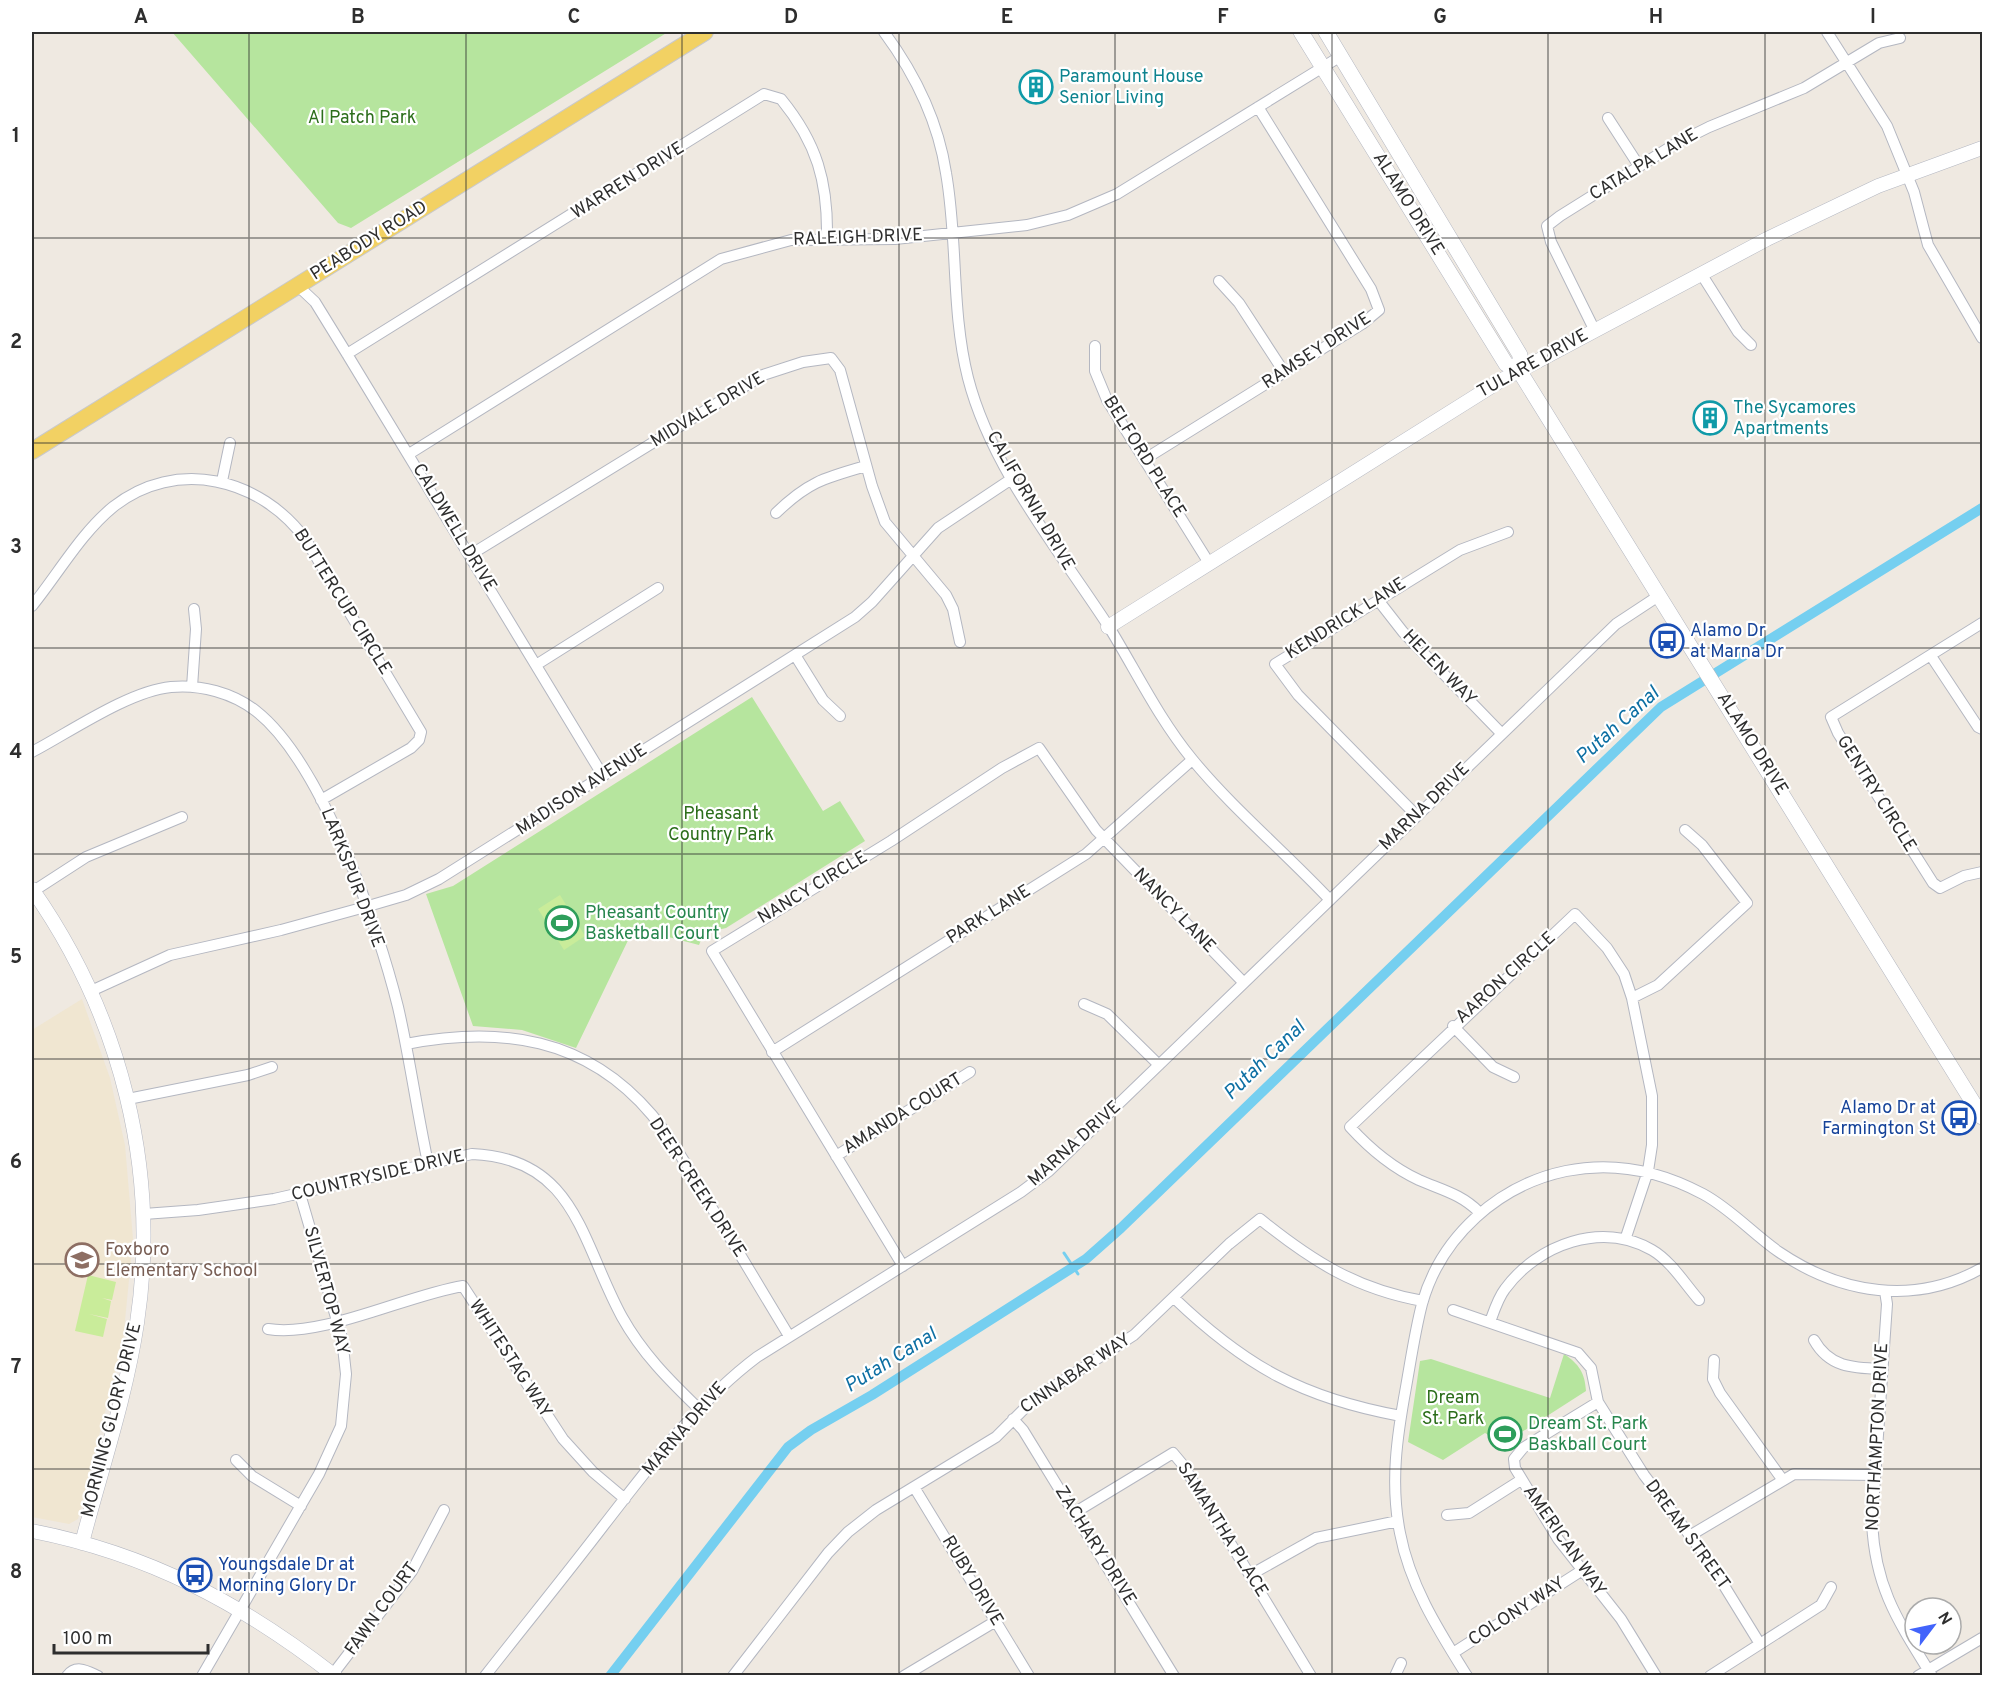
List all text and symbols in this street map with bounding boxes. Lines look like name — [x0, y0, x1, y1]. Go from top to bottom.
text: A — [134, 5, 148, 31]
text: B — [351, 5, 365, 31]
text: C — [568, 5, 580, 31]
text: D — [784, 5, 798, 31]
text: E — [1001, 5, 1013, 31]
text: F — [1217, 5, 1229, 31]
text: G — [1433, 5, 1447, 31]
text: H — [1649, 5, 1663, 31]
text: I — [1870, 5, 1876, 31]
place label: Paramount House Senior Living — [1059, 66, 1204, 110]
building icon: Paramount House Senior Living — [1018, 69, 1054, 105]
park label: Al Patch Park — [308, 107, 416, 130]
text: 1 — [12, 124, 20, 150]
street label: CATALPA LANE — [1585, 124, 1703, 206]
street label: WARREN DRIVE — [567, 137, 689, 225]
street label: ALAMO DRIVE — [1367, 148, 1449, 260]
street label: PEABODY ROAD — [306, 196, 432, 286]
street label: RALEIGH DRIVE — [793, 224, 923, 252]
street label: RAMSEY DRIVE — [1258, 307, 1376, 395]
street label: TULARE DRIVE — [1473, 324, 1593, 404]
text: 2 — [10, 330, 22, 356]
street label: MIDVALE DRIVE — [647, 367, 769, 453]
street label: BELFORD PLACE — [1097, 392, 1191, 522]
place label: The Sycamores Apartments — [1733, 397, 1856, 441]
building icon: The Sycamores Apartments — [1692, 400, 1728, 436]
street label: CALIFORNIA DRIVE — [981, 427, 1079, 575]
street label: CALDWELL DRIVE — [407, 460, 501, 596]
street label: BUTTERCUP CIRCLE — [288, 525, 396, 679]
text: 3 — [10, 535, 22, 561]
street label: KENDRICK LANE — [1281, 573, 1411, 665]
place label: Alamo Dr at Marna Dr — [1690, 620, 1784, 664]
bus stop icon: Alamo Dr at Marna Dr — [1649, 623, 1685, 659]
street label: HELEN WAY — [1397, 625, 1481, 711]
water label: Putah Canal — [1571, 681, 1666, 771]
street label: ALAMO DRIVE — [1711, 688, 1793, 800]
street label: GENTRY CIRCLE — [1831, 731, 1921, 857]
street label: MADISON AVENUE — [512, 739, 652, 841]
text: 4 — [10, 740, 22, 766]
street label: MARNA DRIVE — [1375, 758, 1475, 856]
park label: Pheasant Country Park — [668, 803, 774, 847]
street label: LARKSPUR DRIVE — [315, 805, 389, 951]
street label: NANCY CIRCLE — [754, 846, 872, 930]
street label: NANCY LANE — [1128, 864, 1220, 958]
street label: PARK LANE — [943, 880, 1035, 950]
place label: Pheasant Country Basketball Court — [585, 902, 729, 946]
sports icon: Pheasant Country Basketball Court — [544, 905, 580, 941]
street label: AARON CIRCLE — [1451, 927, 1561, 1029]
text: 5 — [10, 945, 22, 971]
water label: Putah Canal — [1218, 1015, 1312, 1107]
street label: AMANDA COURT — [839, 1068, 967, 1160]
street label: MARNA DRIVE — [1024, 1096, 1126, 1192]
place label: Alamo Dr at Farmington St — [1822, 1097, 1936, 1141]
bus stop icon: Alamo Dr at Farmington St — [1941, 1100, 1977, 1136]
street label: DEER CREEK DRIVE — [643, 1114, 751, 1262]
street label: COUNTRYSIDE DRIVE — [289, 1145, 467, 1207]
text: 6 — [10, 1150, 22, 1176]
street label: SILVERTOP WAY — [298, 1224, 354, 1358]
place label: Foxboro Elementary School — [105, 1239, 258, 1283]
school or university icon: Foxboro Elementary School — [64, 1242, 100, 1278]
street label: WHITESTAG WAY — [463, 1295, 557, 1423]
street label: MORNING GLORY DRIVE — [77, 1320, 147, 1520]
water label: Putah Canal — [840, 1322, 943, 1400]
street label: CINNABAR WAY — [1016, 1328, 1136, 1420]
street label: NORTHAMPTON DRIVE — [1862, 1342, 1894, 1532]
text: 7 — [11, 1355, 21, 1381]
street label: MARNA DRIVE — [638, 1377, 732, 1481]
park label: Dream St. Park — [1422, 1387, 1484, 1431]
place label: Dream St. Park Baskball Court — [1528, 1413, 1648, 1457]
sports icon: Dream St. Park Baskball Court — [1487, 1416, 1523, 1452]
street label: SAMANTHA PLACE — [1171, 1458, 1273, 1602]
street label: DREAM STREET — [1639, 1476, 1735, 1594]
street label: AMERICAN WAY — [1517, 1481, 1611, 1601]
street label: ZACHARY DRIVE — [1049, 1482, 1141, 1610]
street label: RUBY DRIVE — [936, 1532, 1008, 1630]
place label: Youngsdale Dr at Morning Glory Dr — [218, 1554, 356, 1598]
bus stop icon: Youngsdale Dr at Morning Glory Dr — [177, 1557, 213, 1593]
street label: FAWN COURT — [340, 1558, 424, 1660]
text: 8 — [10, 1560, 22, 1586]
street label: COLONY WAY — [1464, 1572, 1570, 1652]
north arrow — [1903, 1596, 1963, 1656]
text: N — [1932, 1609, 1956, 1629]
scale bar — [54, 1617, 208, 1655]
text: 100 m — [63, 1628, 112, 1651]

